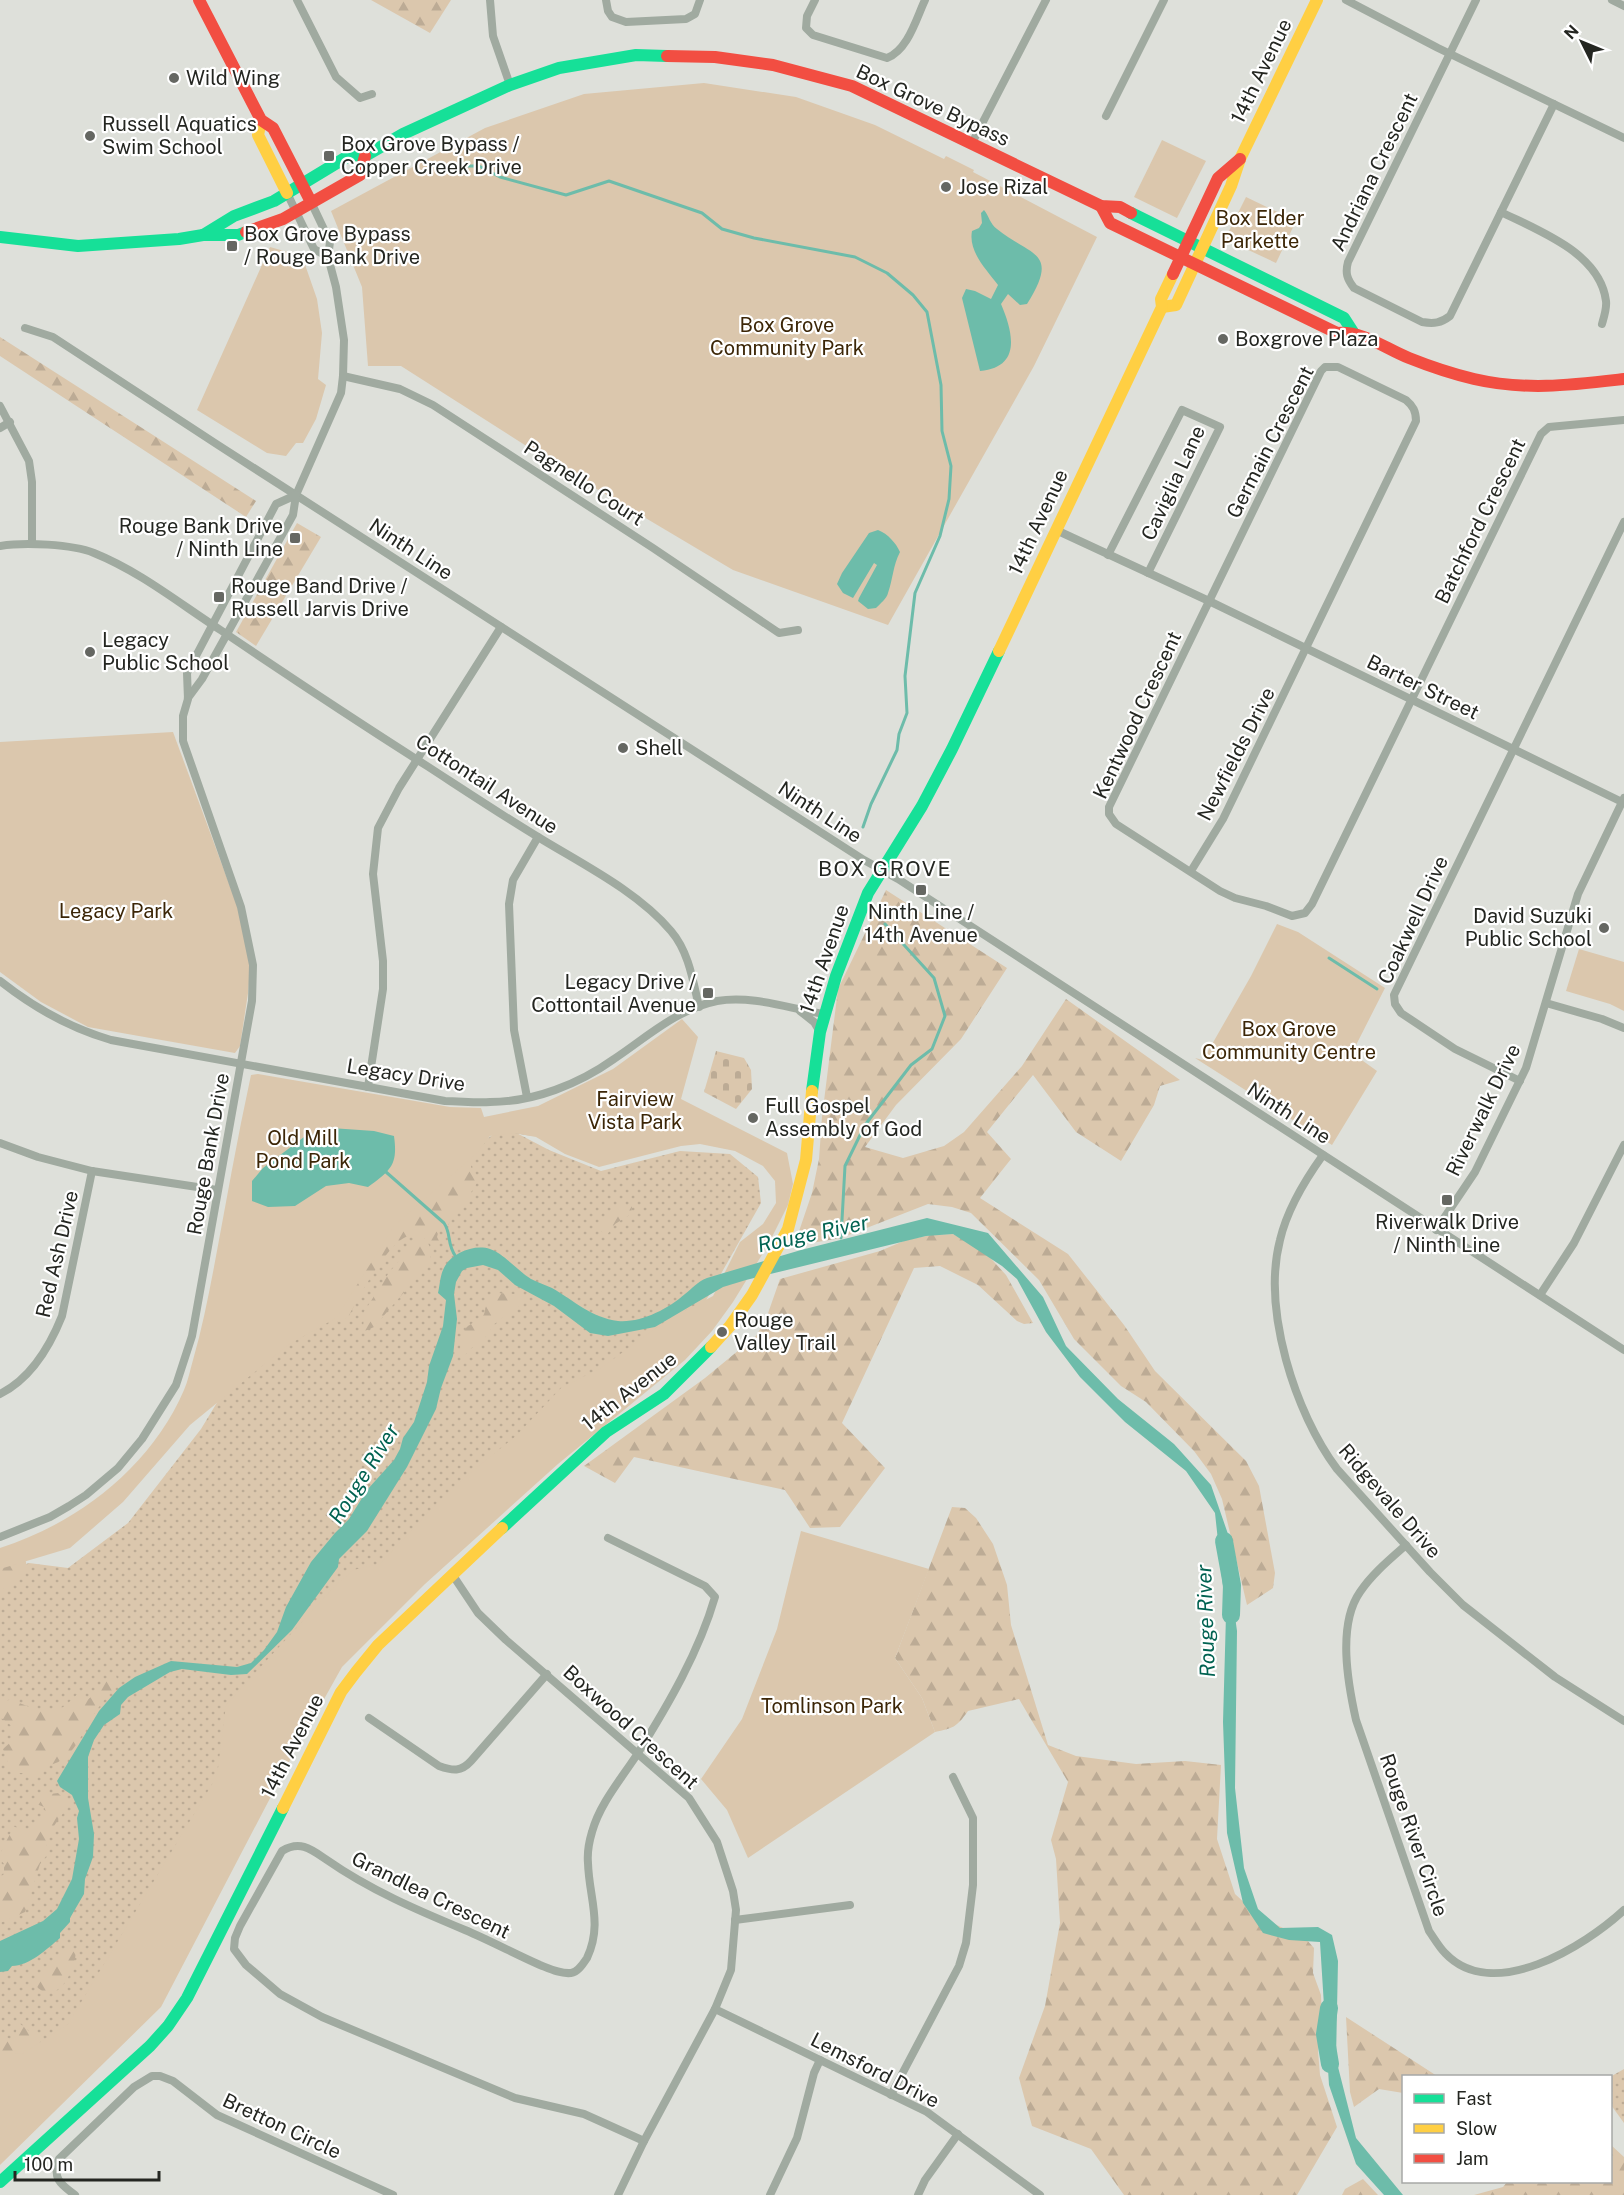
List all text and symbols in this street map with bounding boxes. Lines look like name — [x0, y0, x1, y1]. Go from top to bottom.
north arrow — [1552, 12, 1612, 72]
street label: 14th Avenue — [1225, 15, 1297, 127]
text: N — [1560, 21, 1583, 43]
street label: Box Grove Bypass — [852, 59, 1014, 151]
place label: Wild Wing — [186, 66, 280, 90]
marker: Wild Wing — [167, 71, 181, 85]
street label: Andriana Crescent — [1325, 89, 1423, 255]
place label: Russell Aquatics Swim School — [102, 112, 257, 159]
marker: Russell Aquatics Swim School — [83, 129, 97, 143]
place label: Box Grove Bypass / Copper Creek Drive — [341, 132, 522, 179]
marker: Box Grove Bypass / Copper Creek Drive — [322, 149, 336, 163]
place label: Jose Rizal — [958, 175, 1048, 199]
marker: Jose Rizal — [939, 180, 953, 194]
park label: Box Elder Parkette — [1215, 206, 1305, 253]
place label: Box Grove Bypass / Rouge Bank Drive — [244, 222, 420, 269]
marker: Box Grove Bypass / Rouge Bank Drive — [225, 239, 239, 253]
park label: Box Grove Community Park — [710, 313, 864, 360]
place label: Boxgrove Plaza — [1235, 327, 1378, 351]
marker: Boxgrove Plaza — [1216, 332, 1230, 346]
street label: Germain Crescent — [1221, 362, 1319, 522]
street label: Caviglia Lane — [1136, 422, 1210, 544]
street label: Batchford Crescent — [1430, 434, 1530, 608]
street label: Pagnello Court — [519, 435, 649, 531]
street label: 14th Avenue — [1003, 465, 1073, 579]
street label: Ninth Line — [365, 513, 457, 585]
place label: Rouge Bank Drive / Ninth Line — [119, 514, 283, 561]
marker: Rouge Bank Drive / Ninth Line — [288, 531, 302, 545]
place label: Rouge Band Drive / Russell Jarvis Drive — [231, 574, 409, 621]
marker: Rouge Band Drive / Russell Jarvis Drive — [212, 590, 226, 604]
street label: Kentwood Crescent — [1088, 627, 1186, 803]
place label: Legacy Public School — [102, 628, 229, 675]
marker: Legacy Public School — [83, 645, 97, 659]
street label: Barter Street — [1363, 649, 1483, 725]
street label: Newfields Drive — [1192, 683, 1280, 825]
street label: Cottontail Avenue — [411, 729, 563, 839]
place label: Shell — [635, 736, 683, 760]
marker: Shell — [616, 741, 630, 755]
street label: Ninth Line — [774, 776, 866, 848]
street label: Coakwell Drive — [1373, 852, 1453, 988]
district label: BOX GROVE — [818, 856, 952, 881]
marker: Ninth Line / 14th Avenue — [914, 883, 928, 897]
park label: Legacy Park — [59, 899, 173, 923]
place label: Ninth Line / 14th Avenue — [864, 900, 978, 947]
street label: 14th Avenue — [794, 901, 854, 1017]
place label: David Suzuki Public School — [1465, 904, 1592, 951]
marker: David Suzuki Public School — [1597, 921, 1611, 935]
place label: Legacy Drive / Cottontail Avenue — [531, 970, 696, 1017]
marker: Legacy Drive / Cottontail Avenue — [701, 986, 715, 1000]
park label: Box Grove Community Centre — [1202, 1017, 1376, 1064]
street label: Riverwalk Drive — [1441, 1040, 1525, 1180]
street label: Legacy Drive — [345, 1054, 467, 1096]
street label: Rouge Bank Drive — [182, 1071, 234, 1237]
street label: Ninth Line — [1243, 1077, 1335, 1149]
park label: Fairview Vista Park — [588, 1087, 682, 1134]
place label: Full Gospel Assembly of God — [765, 1094, 922, 1141]
marker: Full Gospel Assembly of God — [746, 1111, 760, 1125]
park label: Old Mill Pond Park — [256, 1126, 350, 1173]
street label: Red Ash Drive — [31, 1188, 83, 1320]
marker: Riverwalk Drive / Ninth Line — [1440, 1193, 1454, 1207]
water label: Rouge River — [755, 1209, 872, 1257]
place label: Riverwalk Drive / Ninth Line — [1375, 1210, 1519, 1257]
place label: Rouge Valley Trail — [734, 1308, 837, 1355]
marker: Rouge Valley Trail — [715, 1325, 729, 1339]
street label: 14th Avenue — [577, 1347, 681, 1435]
water label: Rouge River — [323, 1418, 405, 1528]
street label: Ridgevale Drive — [1334, 1439, 1446, 1563]
water label: Rouge River — [1191, 1563, 1220, 1678]
street label: Boxwood Crescent — [558, 1660, 704, 1794]
street label: 14th Avenue — [256, 1690, 328, 1802]
park label: Tomlinson Park — [761, 1694, 903, 1718]
street label: Rouge River Circle — [1375, 1750, 1453, 1920]
street label: Grandlea Crescent — [348, 1846, 514, 1944]
street label: Lemsford Drive — [807, 2027, 943, 2113]
legend — [1402, 2075, 1612, 2183]
street label: Bretton Circle — [219, 2088, 345, 2164]
text: Fast — [1456, 2088, 1492, 2109]
text: Slow — [1456, 2118, 1497, 2139]
scale bar — [15, 2144, 159, 2182]
text: Jam — [1456, 2148, 1489, 2169]
text: 100 m — [24, 2154, 73, 2175]

